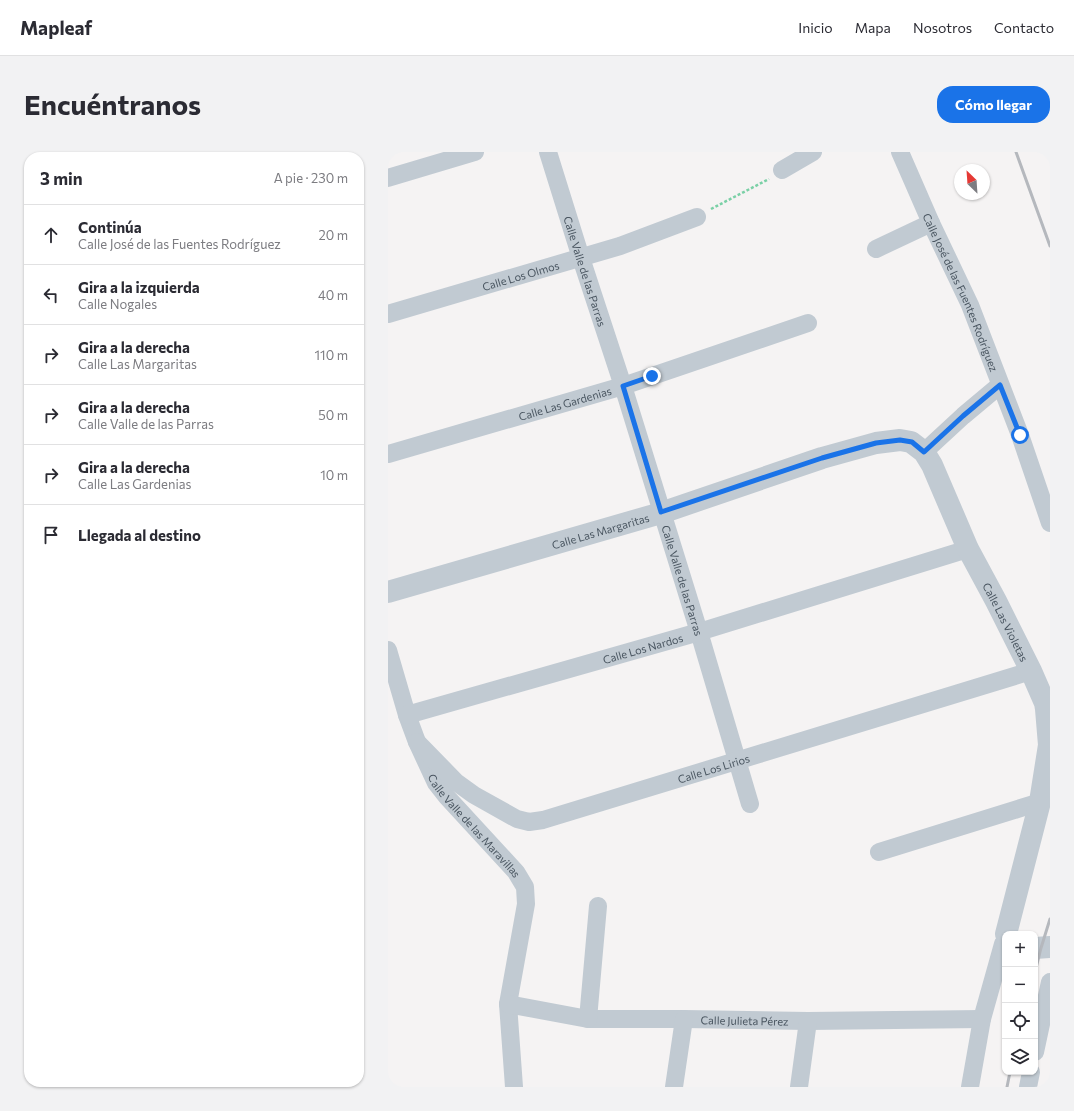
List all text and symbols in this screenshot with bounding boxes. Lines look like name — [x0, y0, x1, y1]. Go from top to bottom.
text: Mapleaf — [20, 16, 92, 39]
text: Inicio — [798, 19, 833, 36]
text: Mapa — [855, 19, 891, 36]
text: Nosotros — [913, 19, 972, 36]
text: Contacto — [994, 19, 1054, 36]
button: Cómo llegar — [937, 86, 1050, 123]
text: Encuéntranos — [24, 87, 201, 121]
north arrow — [954, 164, 990, 200]
text: 3 min — [40, 168, 83, 189]
text: A pie · 230 m — [274, 170, 348, 186]
street label: Calle José de las Fuentes Rodríguez — [921, 211, 1002, 374]
street label: Calle Valle de las Parras — [562, 214, 609, 328]
text: Continúa — [78, 218, 142, 236]
icon: ahead — [40, 224, 62, 246]
text: 20 m — [319, 227, 348, 243]
text: Calle José de las Fuentes Rodríguez — [78, 236, 281, 252]
street label: Calle Los Olmos — [480, 258, 560, 293]
text: Gira a la izquierda — [78, 278, 200, 296]
icon: left — [40, 284, 62, 306]
text: 40 m — [318, 287, 348, 303]
text: Calle Nogales — [78, 296, 157, 312]
text: Gira a la derecha — [78, 338, 190, 356]
icon: right — [40, 344, 62, 366]
text: 110 m — [315, 347, 348, 363]
text: Calle Las Margaritas — [78, 356, 197, 372]
route end — [643, 367, 661, 385]
street label: Calle Las Gardenias — [517, 383, 613, 422]
text: Gira a la derecha — [78, 398, 190, 416]
icon: right — [40, 404, 62, 426]
text: 50 m — [318, 407, 348, 423]
text: Calle Valle de las Parras — [78, 416, 214, 432]
route start — [1011, 426, 1029, 444]
text: Gira a la derecha — [78, 458, 190, 476]
icon: right — [40, 464, 62, 486]
text: 10 m — [320, 467, 348, 483]
text: Calle Las Gardenias — [78, 476, 191, 492]
street label: Calle Las Margaritas — [550, 510, 651, 551]
street label: Calle Valle de las Parras — [660, 523, 706, 637]
icon: arrive — [40, 524, 62, 546]
text: Llegada al destino — [78, 526, 201, 544]
street label: Calle Las Violetas — [981, 580, 1032, 663]
street label: Calle Los Nardos — [601, 630, 684, 666]
street label: Calle Los Lirios — [676, 751, 751, 785]
street label: Calle Valle de las Maravillas — [426, 771, 524, 879]
map controls — [1002, 931, 1038, 1075]
button: + — [1002, 931, 1038, 967]
button: − — [1002, 967, 1038, 1003]
button: locate — [1002, 1003, 1038, 1039]
street label: Calle Julieta Pérez — [701, 1013, 789, 1027]
button: layers — [1002, 1039, 1038, 1075]

